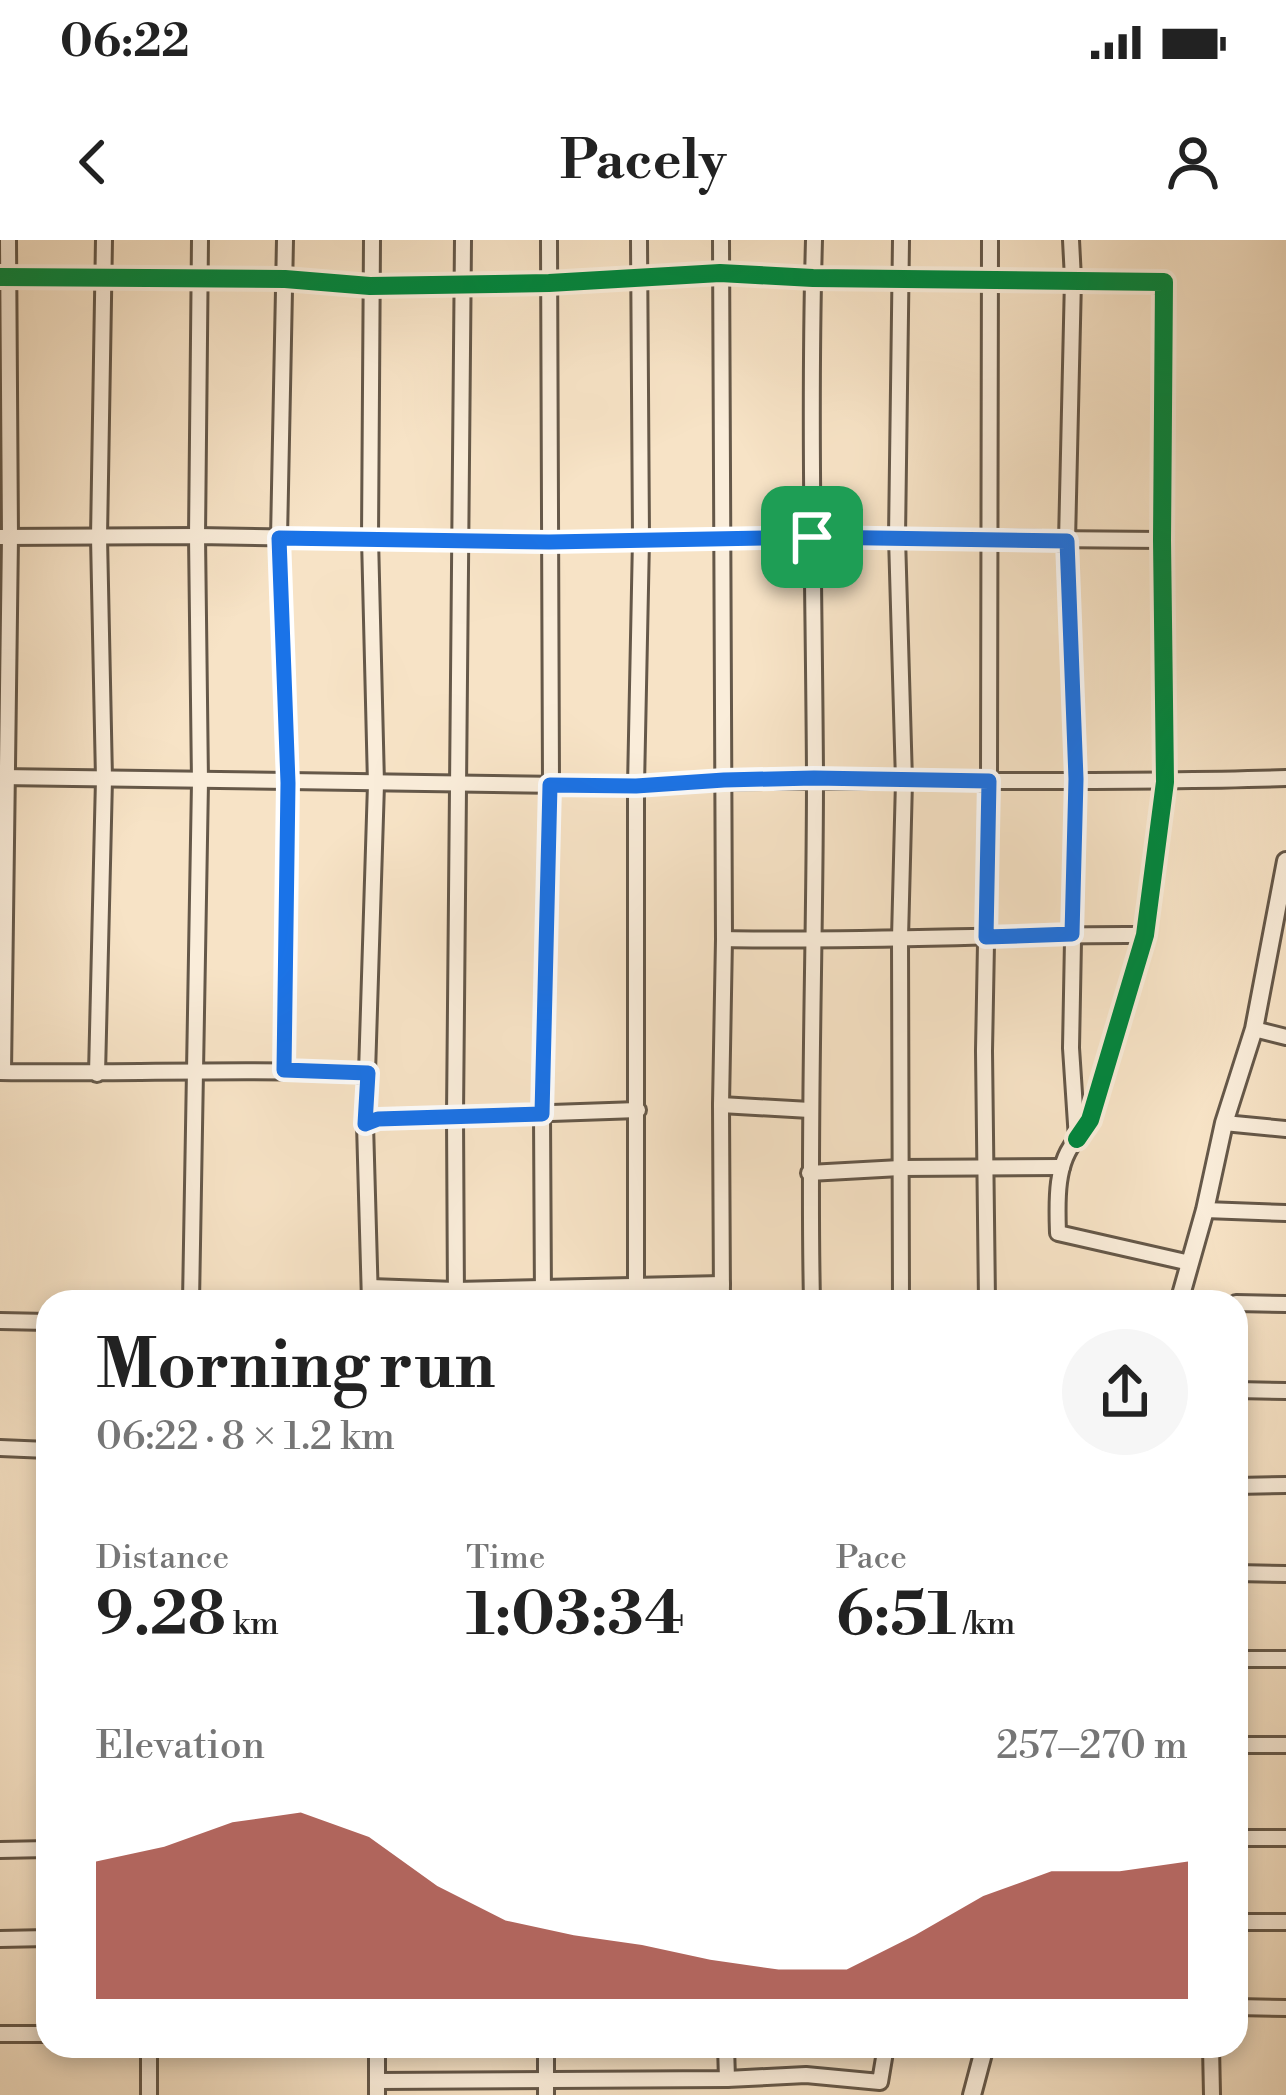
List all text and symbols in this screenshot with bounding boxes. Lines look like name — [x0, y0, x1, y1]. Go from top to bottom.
text: 06:22 — [60, 14, 190, 71]
text: Pacely — [560, 128, 726, 196]
icon: back — [60, 129, 126, 195]
icon: person — [1160, 129, 1226, 195]
pin — [761, 486, 863, 588]
icon: arrive — [779, 504, 845, 570]
text: Morning run — [96, 1326, 495, 1409]
button: share — [1062, 1329, 1188, 1455]
text: 06:22 · 8 × 1.2 km — [96, 1413, 395, 1462]
text: Distance — [96, 1538, 229, 1579]
text: Time — [466, 1538, 545, 1579]
text: Pace — [836, 1538, 907, 1579]
text: 9.28 — [96, 1579, 226, 1654]
text: 1:03:34 — [466, 1579, 685, 1654]
text: 6:51 — [836, 1579, 956, 1654]
text: km — [226, 1604, 279, 1645]
text: /km — [956, 1604, 1015, 1645]
text: Elevation — [96, 1722, 265, 1771]
text: 257–270 m — [996, 1722, 1188, 1771]

